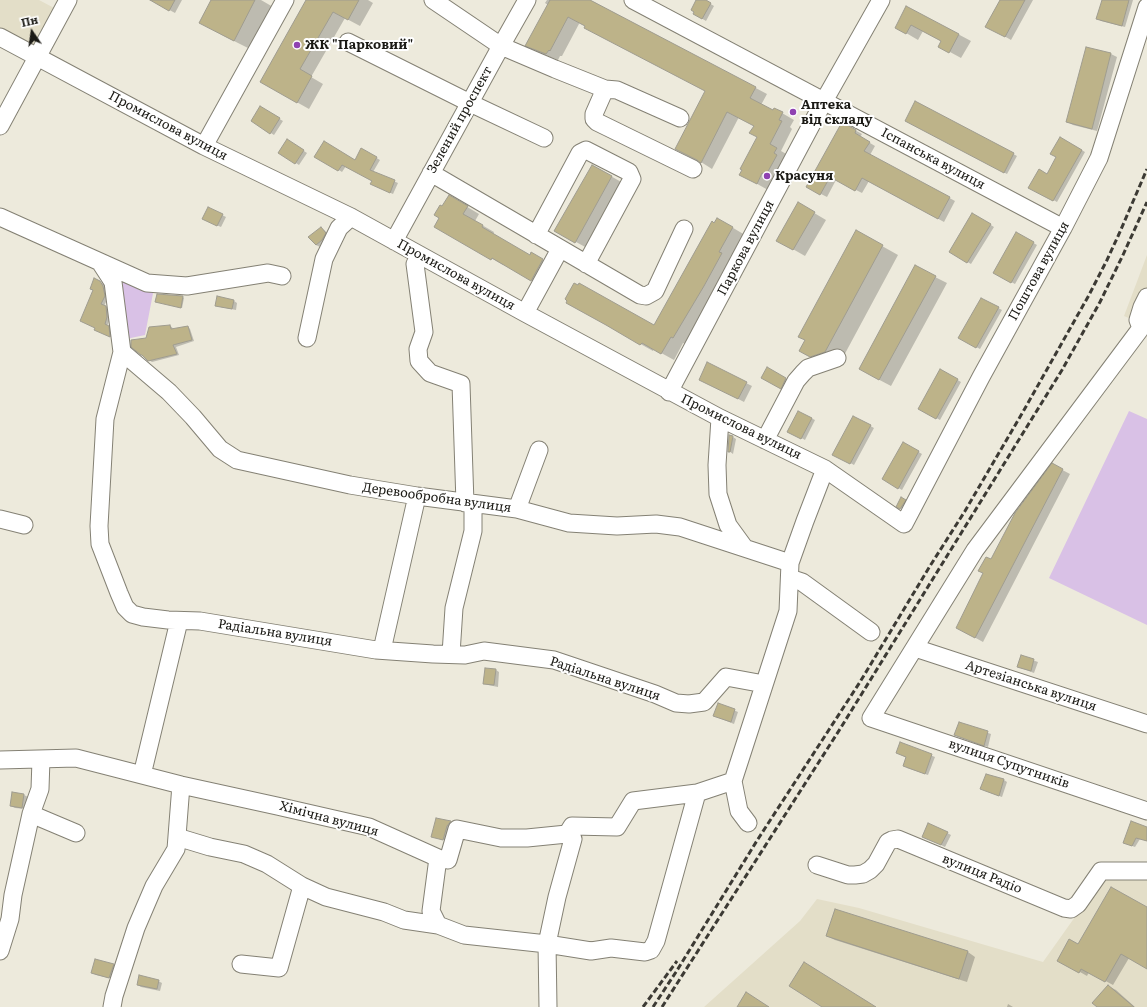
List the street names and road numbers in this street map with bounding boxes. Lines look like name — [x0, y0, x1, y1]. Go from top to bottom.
street label: Зелений проспект — [424, 64, 496, 176]
street label: Промислова вулиця — [106, 88, 230, 164]
street label: Іспанська вулиця — [878, 125, 988, 193]
street label: Паркова вулиця — [714, 198, 778, 298]
street label: Поштова вулиця — [1005, 219, 1073, 323]
street label: Промислова вулиця — [394, 236, 518, 314]
street label: Промислова вулиця — [678, 391, 804, 463]
street label: Деревообробна вулиця — [362, 480, 512, 516]
street label: Радіальна вулиця — [217, 616, 333, 650]
street label: Радіальна вулиця — [548, 654, 662, 704]
street label: Артезіанська вулиця — [963, 657, 1099, 715]
street label: вулиця Супутників — [947, 736, 1071, 792]
street label: Хімічна вулиця — [278, 798, 380, 840]
street label: вулиця Радіо — [940, 851, 1024, 897]

